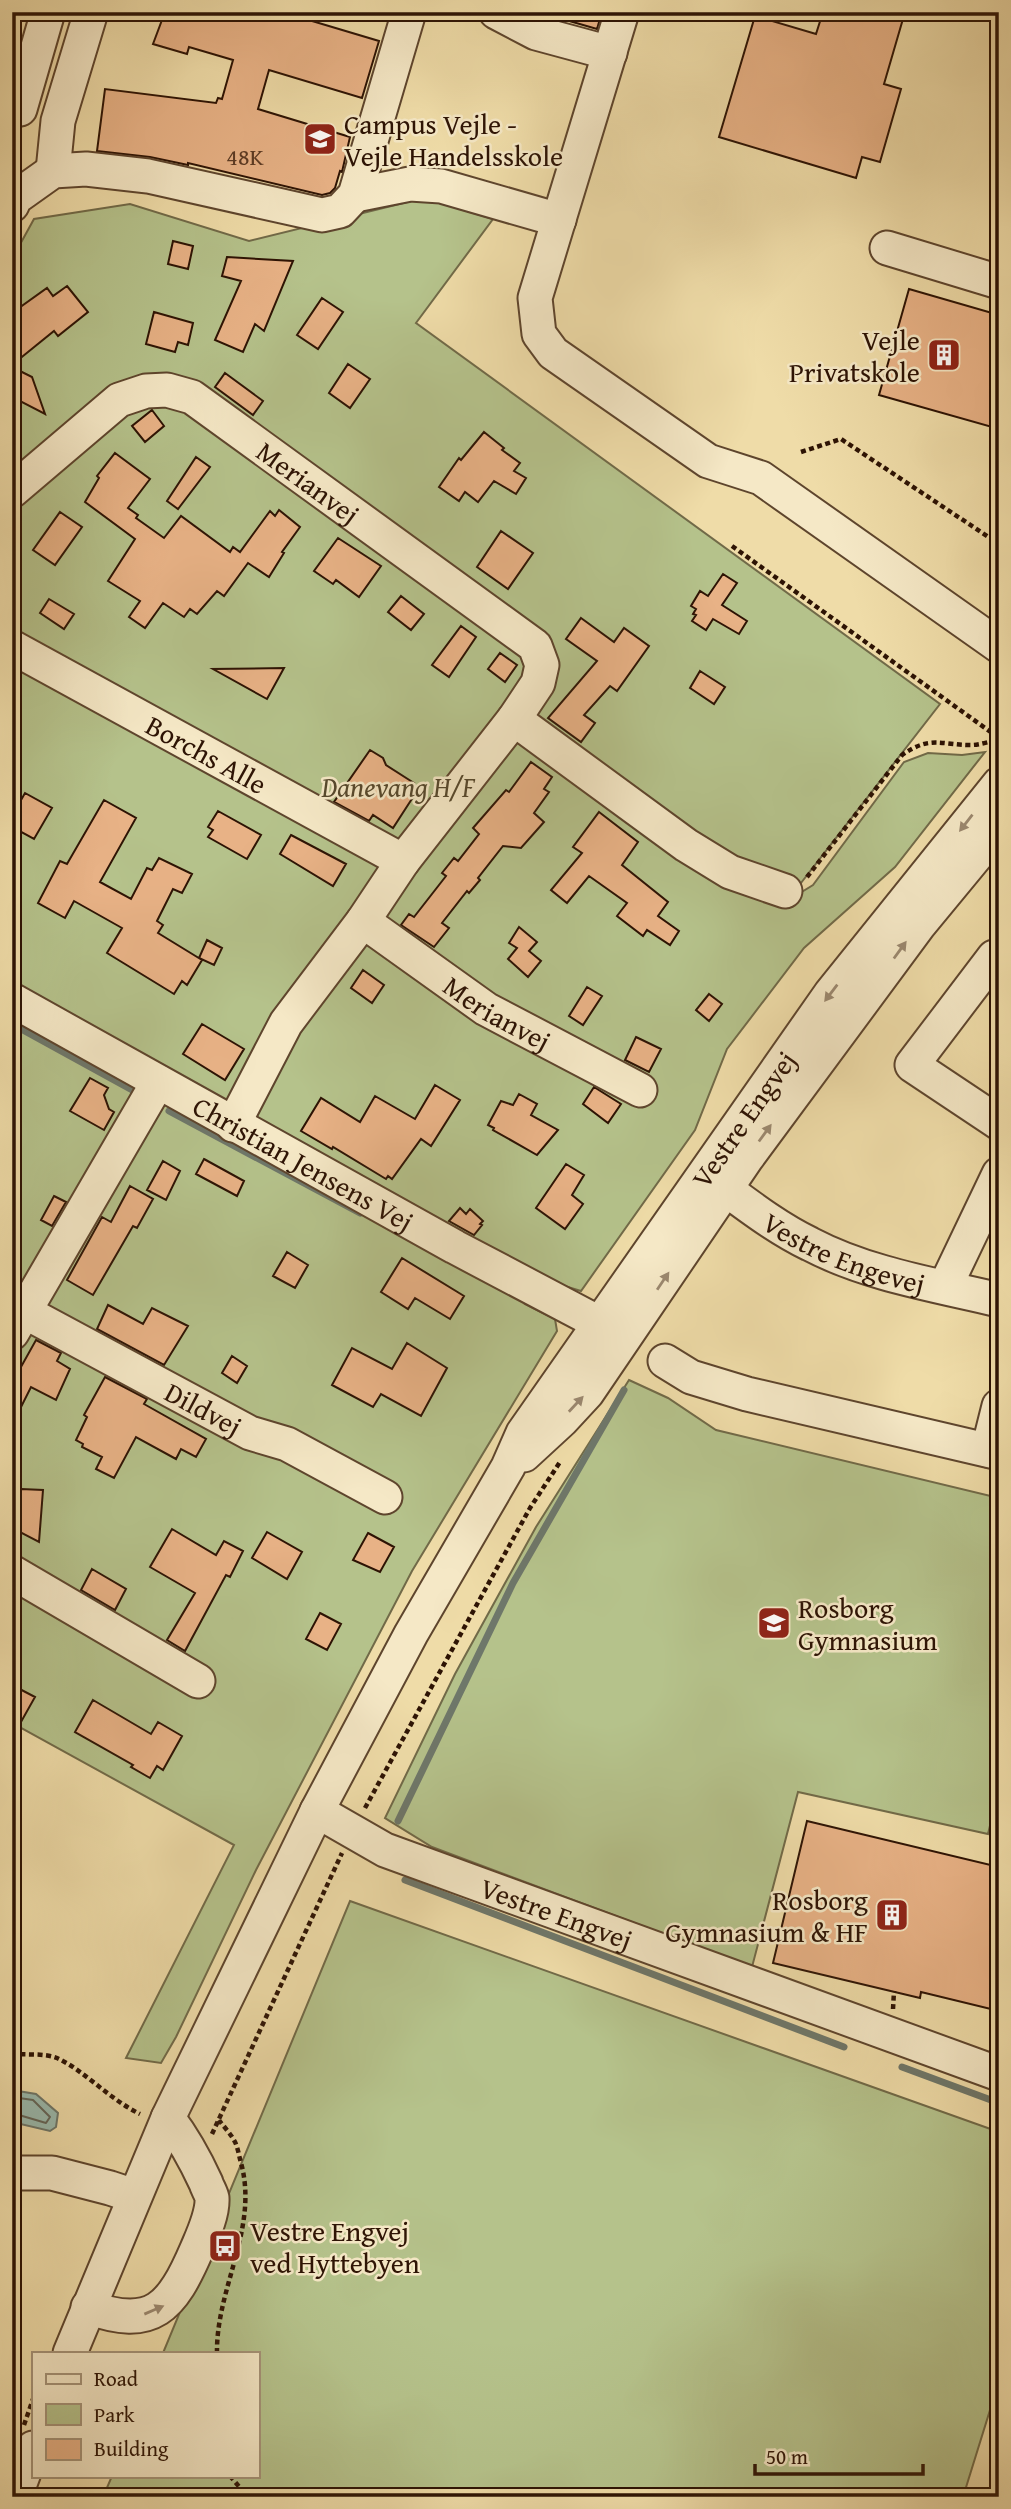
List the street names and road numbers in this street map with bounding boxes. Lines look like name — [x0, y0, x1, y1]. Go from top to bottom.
street label: Merianvej — [249, 430, 369, 533]
street label: Borchs Alle — [139, 704, 275, 803]
street label: Merianvej — [435, 965, 558, 1060]
street label: Vestre Engvej — [680, 1042, 805, 1196]
street label: Christian Jensens Vej — [186, 1085, 421, 1241]
street label: Vestre Engevej — [755, 1201, 929, 1303]
street label: Dildvej — [158, 1371, 249, 1446]
street label: Vestre Engvej — [475, 1866, 638, 1959]

